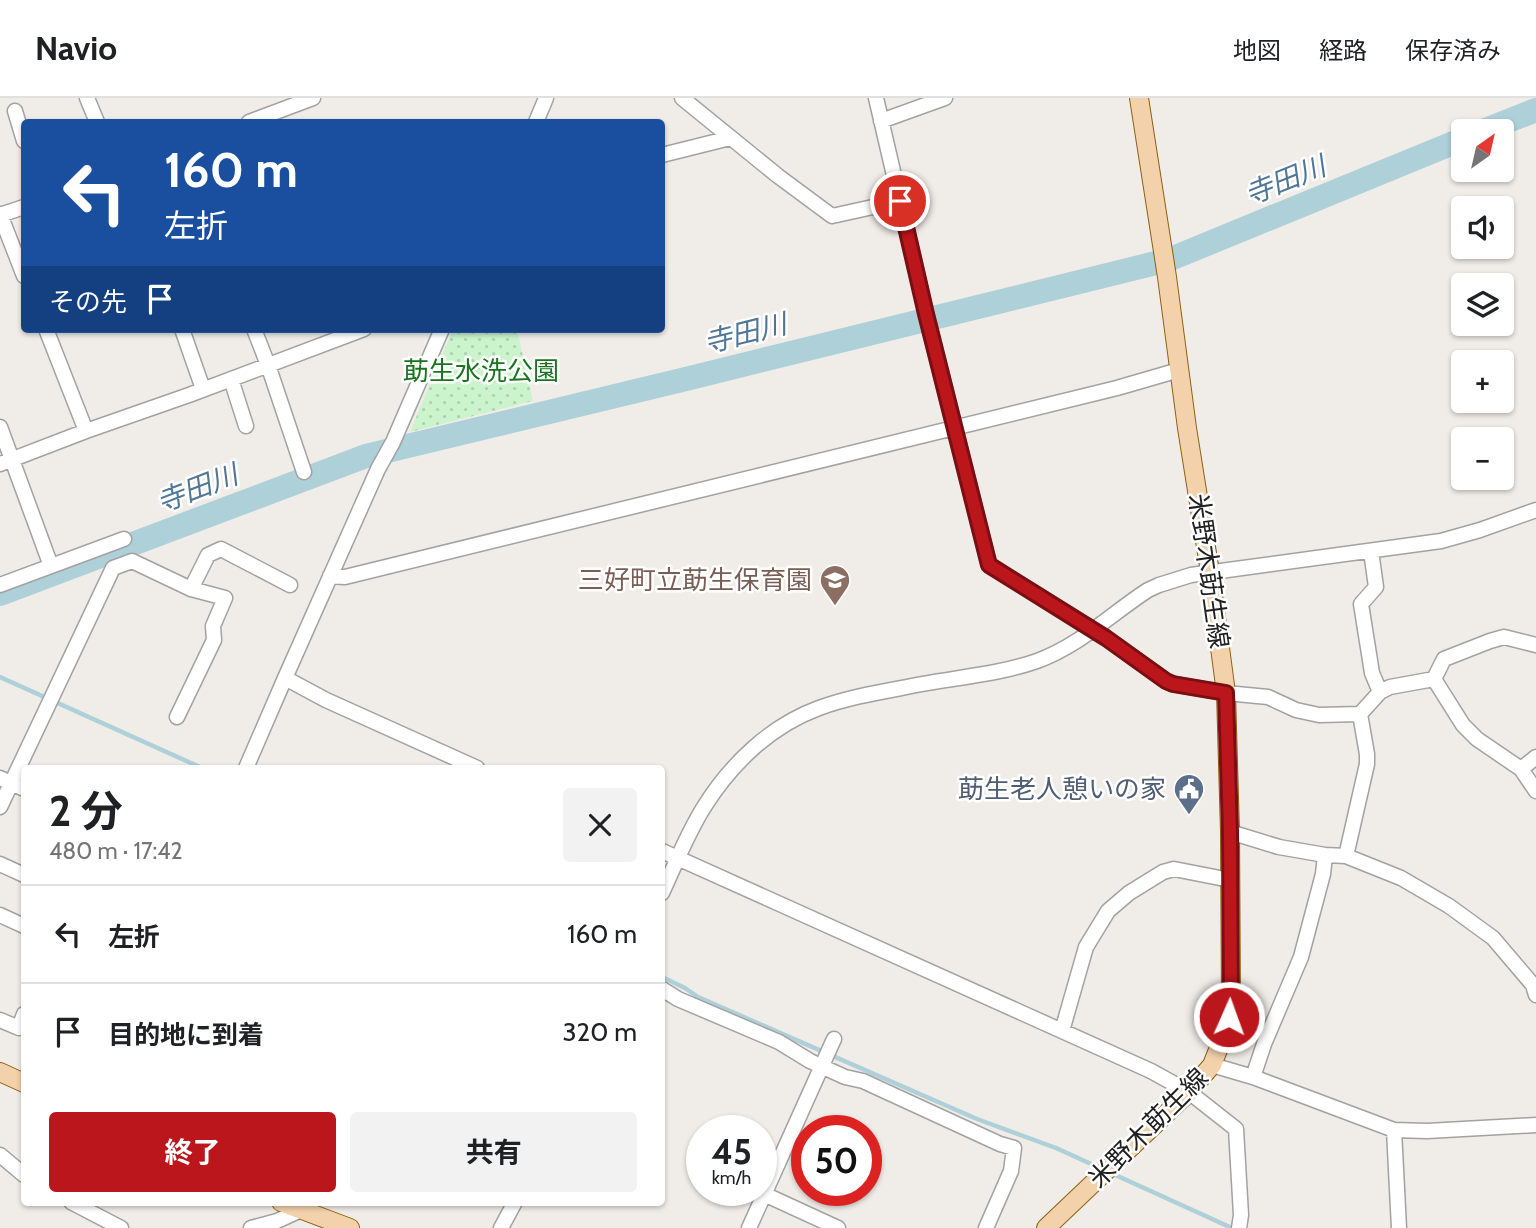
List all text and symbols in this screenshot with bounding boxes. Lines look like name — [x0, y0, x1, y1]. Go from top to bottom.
text: Navio — [35, 28, 117, 68]
text: 地図 — [1233, 36, 1281, 65]
text: 経路 — [1319, 36, 1367, 65]
text: 保存済み — [1405, 36, 1501, 65]
north arrow — [1451, 119, 1514, 182]
map controls — [1451, 119, 1514, 490]
text: 160 m — [164, 140, 298, 199]
icon: left — [49, 147, 140, 238]
water label: 寺田川 — [1240, 147, 1333, 211]
pin — [870, 171, 930, 231]
icon: arrive — [881, 182, 919, 220]
button: sound — [1451, 196, 1514, 259]
text: 左折 — [164, 206, 228, 245]
button: layers — [1451, 273, 1514, 336]
icon: arrive — [141, 280, 179, 318]
text: その先 — [49, 286, 127, 318]
water label: 寺田川 — [700, 306, 793, 360]
button: + — [1451, 350, 1514, 413]
park label: 莇生水洗公園 — [403, 355, 559, 387]
button: − — [1451, 427, 1514, 490]
water label: 寺田川 — [152, 456, 245, 519]
street label: 米野木莇生線 — [1182, 492, 1236, 650]
school or university icon: 三好町立莇生保育園 — [818, 563, 852, 607]
place label: 三好町立莇生保育園 — [578, 564, 812, 596]
public building icon: 莇生老人憩いの家 — [1172, 772, 1206, 816]
place label: 莇生老人憩いの家 — [958, 773, 1166, 805]
text: 2 分 — [49, 785, 123, 837]
button: close — [563, 788, 637, 862]
text: 480 m · 17:42 — [49, 837, 183, 865]
icon: left — [49, 915, 87, 953]
text: 160 m — [567, 918, 637, 950]
text: 左折 — [108, 921, 160, 953]
position arrow — [1192, 980, 1266, 1054]
icon: arrive — [49, 1013, 87, 1051]
text: 320 m — [563, 1016, 637, 1048]
text: 目的地に到着 — [108, 1019, 264, 1051]
street label: 米野木莇生線 — [1082, 1062, 1214, 1194]
button: 終了 — [49, 1112, 336, 1192]
button: 共有 — [350, 1112, 637, 1192]
speed limit sign: 50 — [791, 1115, 882, 1206]
text: 45 — [711, 1130, 752, 1173]
text: km/h — [712, 1167, 751, 1189]

